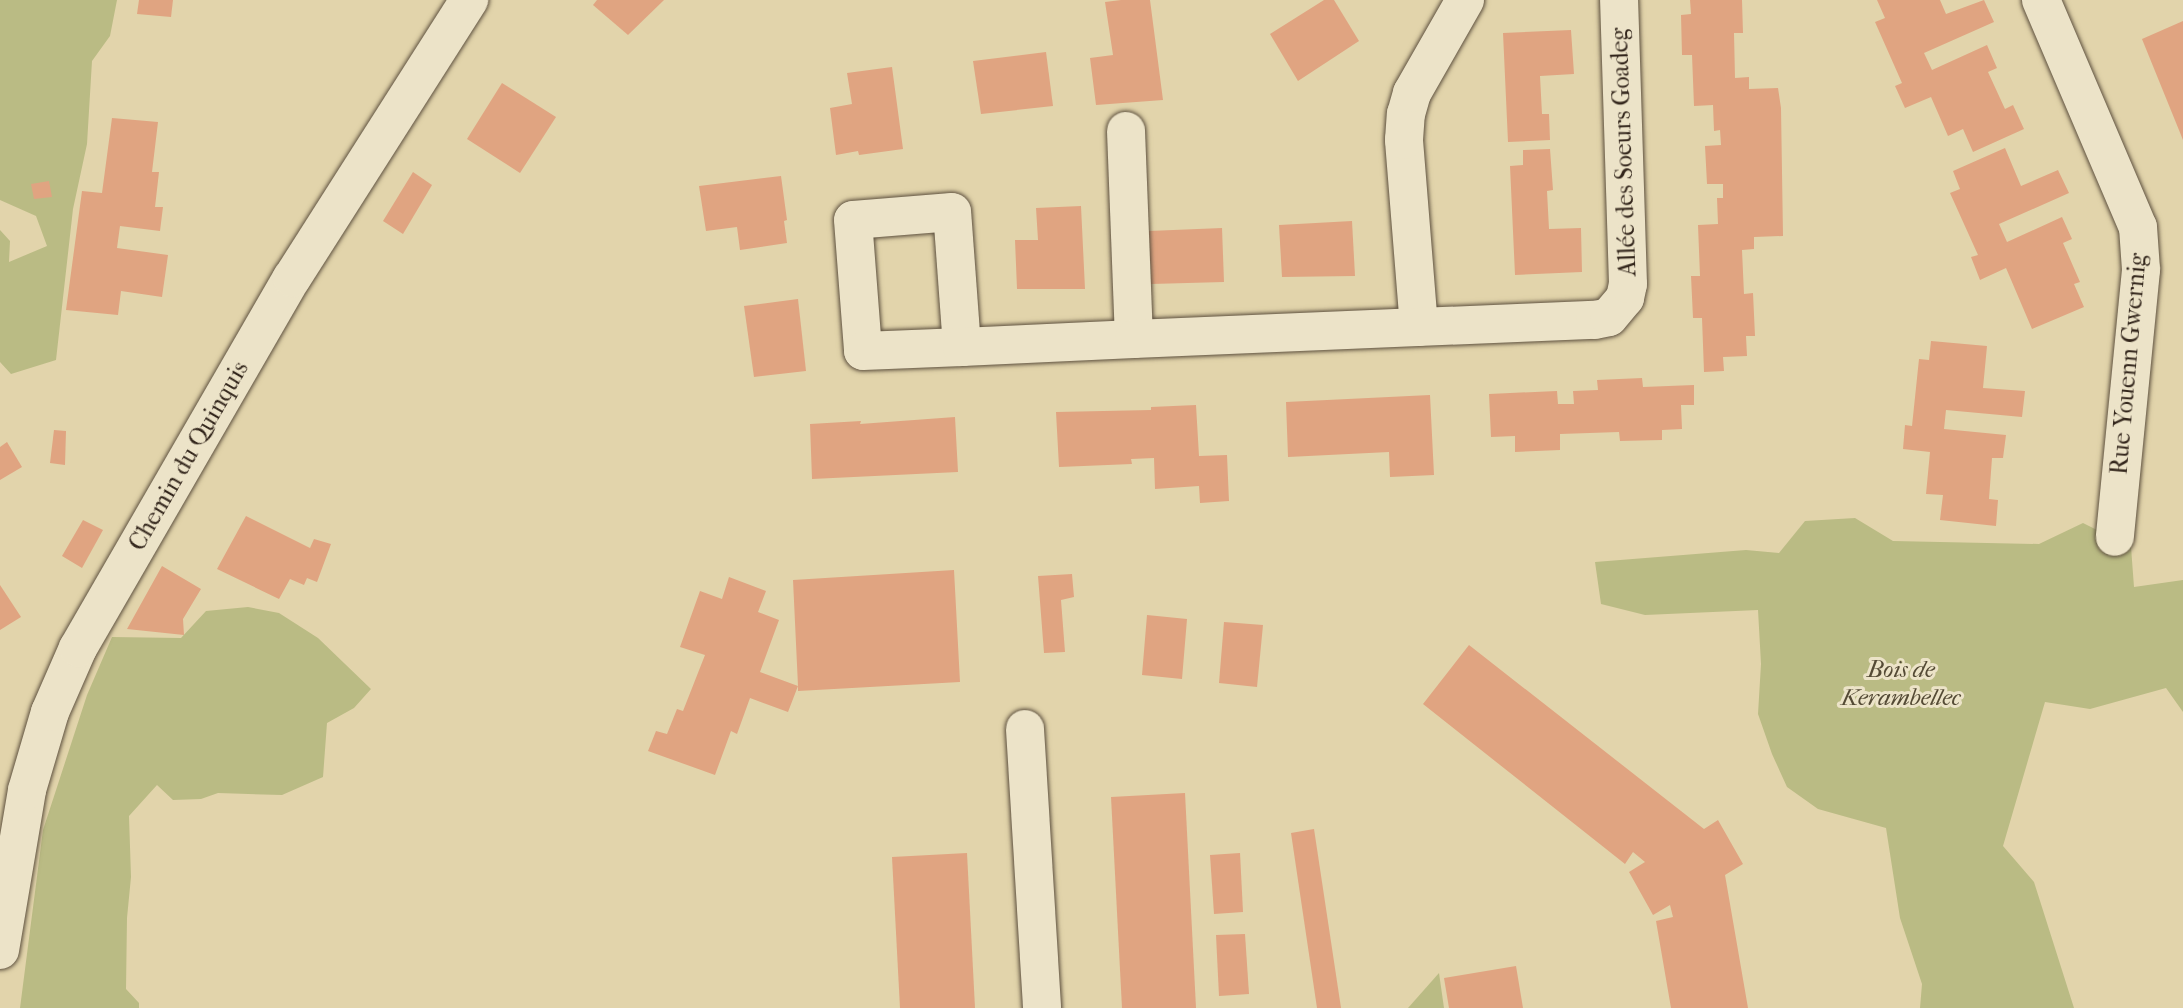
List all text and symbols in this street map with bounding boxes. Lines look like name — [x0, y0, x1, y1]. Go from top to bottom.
street label: Allée des Soeurs Goadeg — [1605, 27, 1643, 277]
street label: Rue Youenn Gwernig — [2105, 252, 2153, 476]
street label: Chemin du Quinquis — [123, 356, 255, 556]
park label: Bois de Kerambellec — [1841, 656, 1961, 712]

